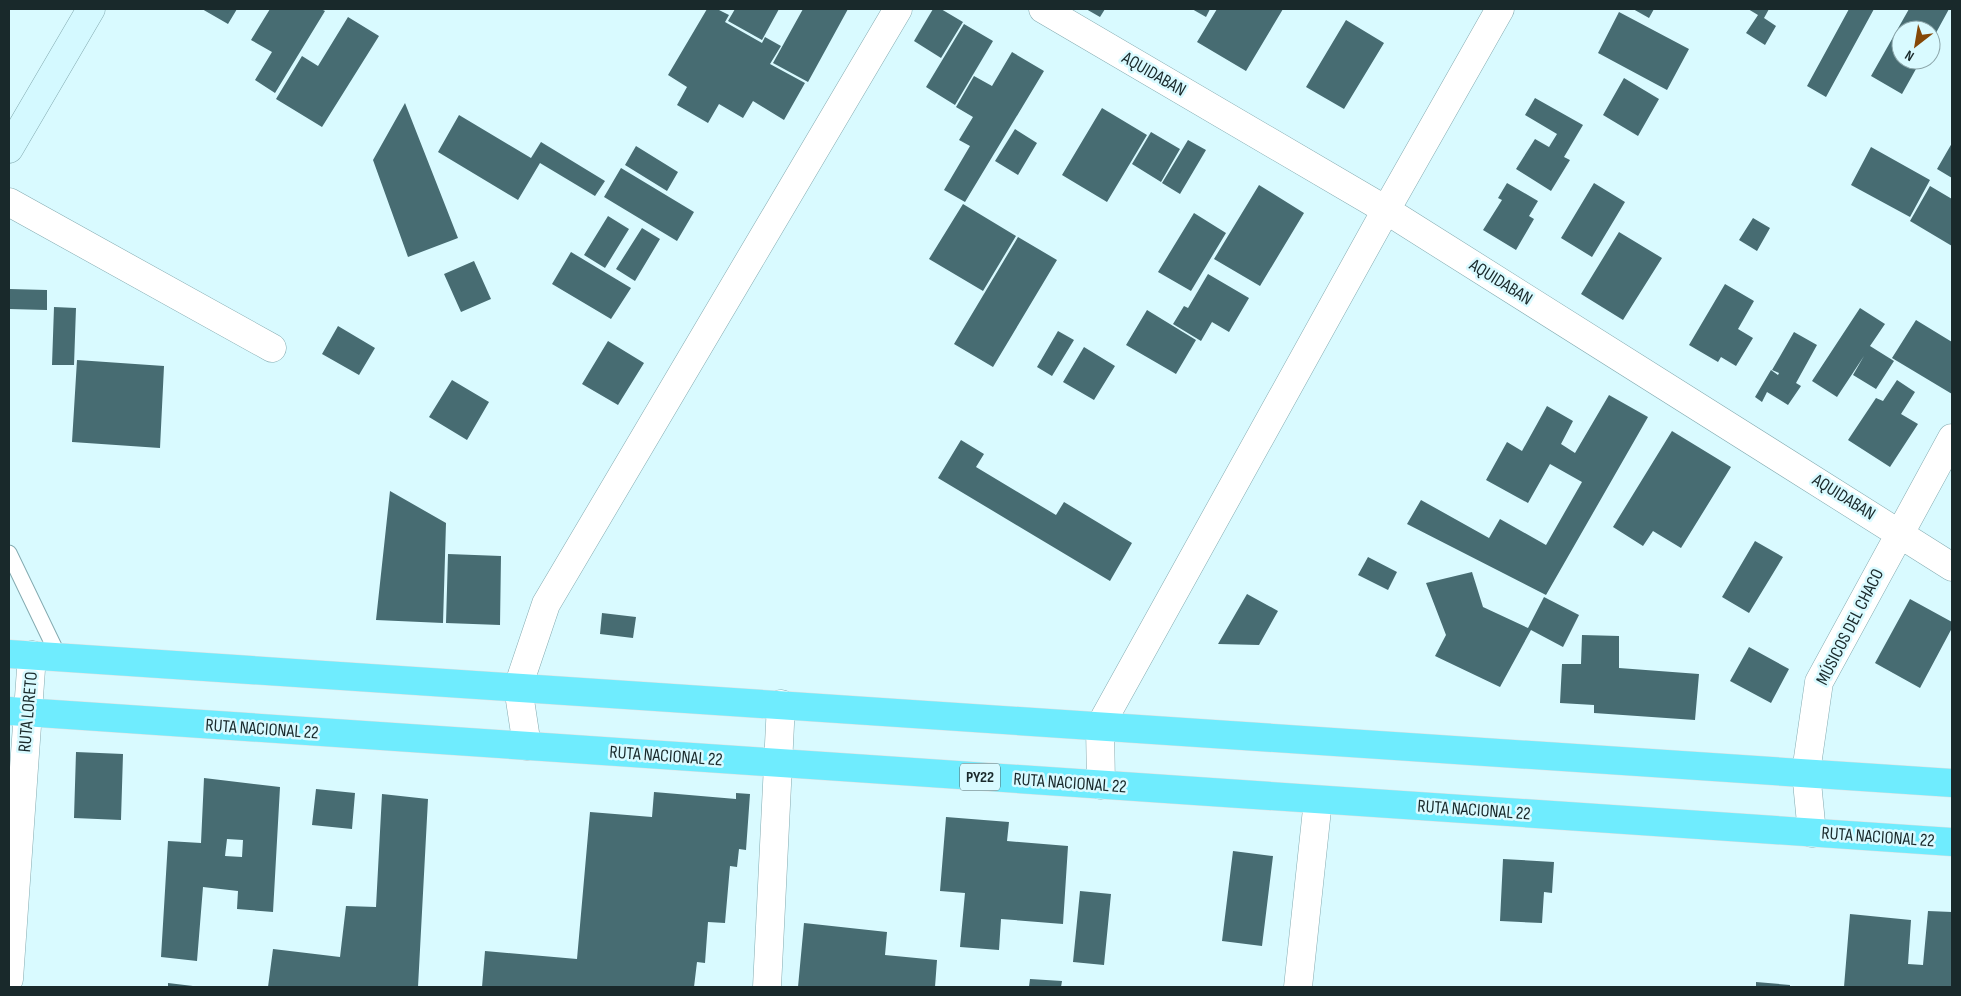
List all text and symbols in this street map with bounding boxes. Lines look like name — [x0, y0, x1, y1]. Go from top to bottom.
north arrow — [1891, 20, 1941, 70]
street label: AQUIDABAN — [1117, 47, 1190, 101]
text: N — [1902, 47, 1917, 65]
street label: AQUIDABAN — [1465, 254, 1536, 309]
street label: AQUIDABAN — [1808, 469, 1879, 524]
street label: MÚSICOS DEL CHACO — [1812, 565, 1888, 689]
street label: RUTA LORETO — [14, 671, 42, 753]
street label: RUTA NACIONAL 22 — [205, 715, 319, 743]
street label: RUTA NACIONAL 22 — [609, 742, 723, 770]
road number: PY22 — [960, 764, 1000, 790]
street label: RUTA NACIONAL 22 — [1013, 769, 1127, 797]
street label: RUTA NACIONAL 22 — [1417, 796, 1531, 824]
street label: RUTA NACIONAL 22 — [1821, 823, 1935, 851]

